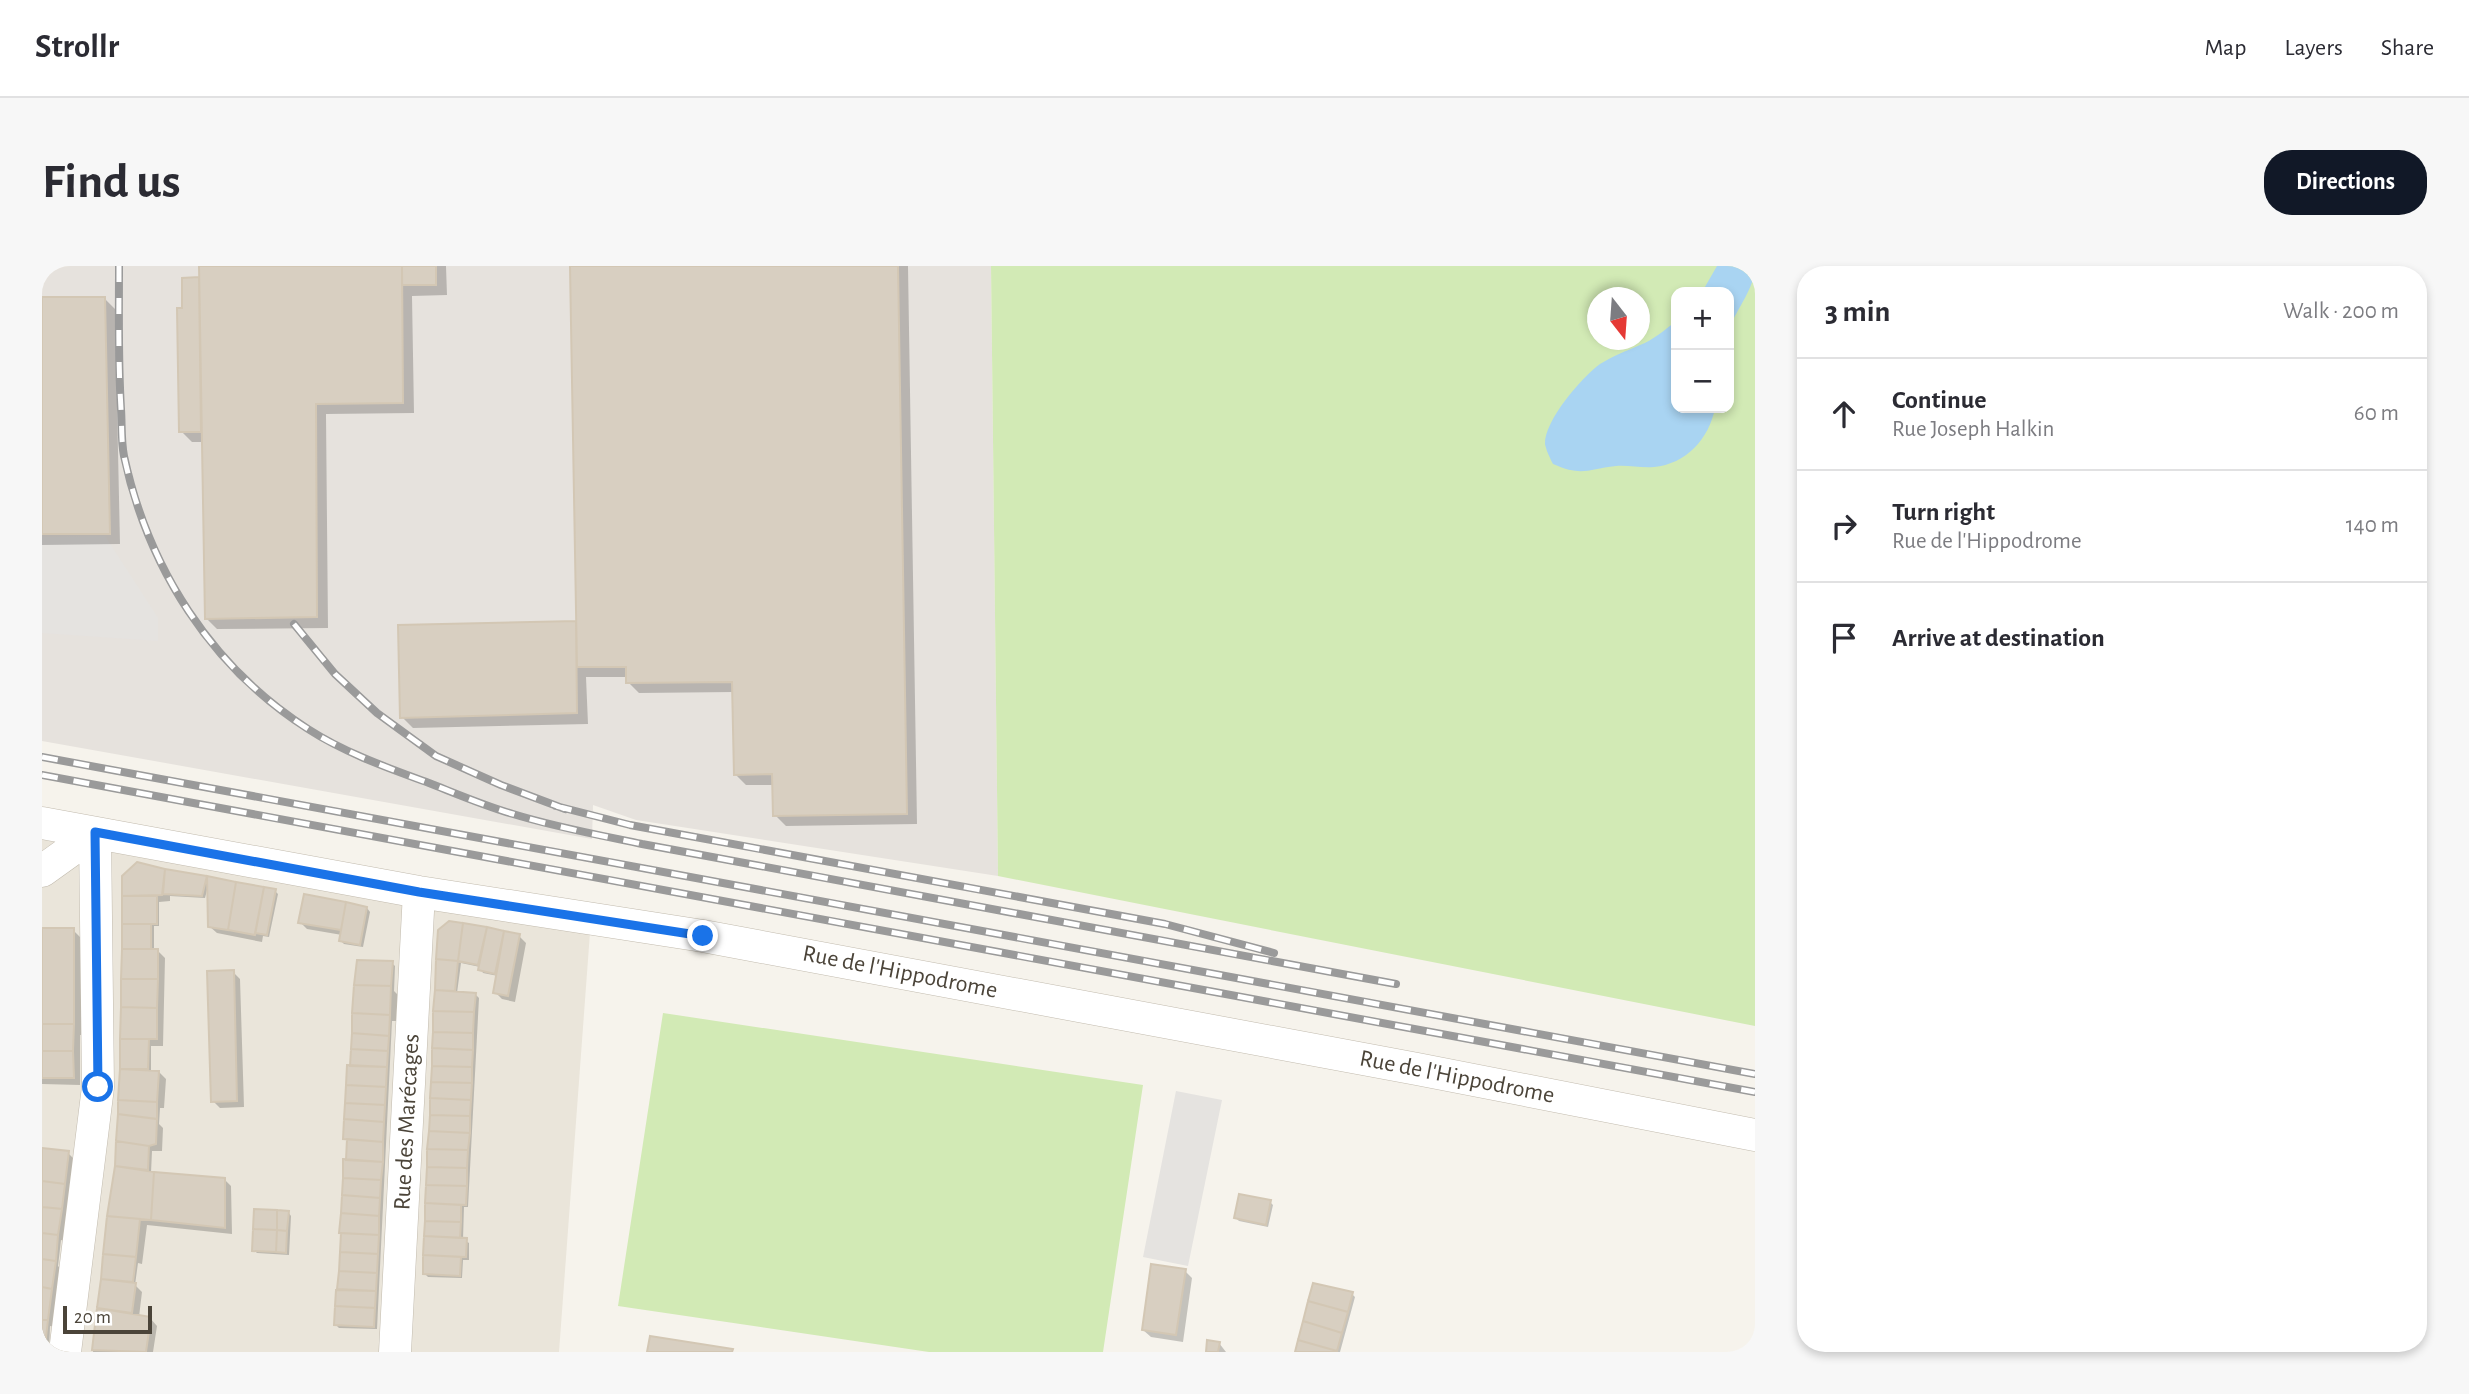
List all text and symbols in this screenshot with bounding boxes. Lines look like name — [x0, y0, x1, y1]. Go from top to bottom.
text: Strollr — [35, 31, 119, 64]
text: Map — [2204, 36, 2246, 60]
text: Layers — [2284, 36, 2343, 60]
text: Share — [2381, 36, 2434, 60]
button: Directions — [2264, 150, 2427, 215]
text: Find us — [42, 158, 181, 207]
north arrow — [1587, 287, 1650, 350]
map controls — [1671, 287, 1734, 413]
button: + — [1671, 287, 1734, 350]
text: 3 min — [1825, 297, 1890, 327]
text: Walk · 200 m — [2283, 300, 2399, 323]
button: − — [1671, 350, 1734, 413]
text: Continue — [1892, 387, 1987, 413]
icon: ahead — [1825, 395, 1863, 433]
text: 60 m — [2354, 402, 2399, 425]
text: Rue Joseph Halkin — [1892, 418, 2054, 441]
text: Turn right — [1892, 499, 1995, 525]
icon: right — [1825, 507, 1863, 545]
text: 140 m — [2346, 514, 2399, 537]
text: Rue de l'Hippodrome — [1892, 530, 2082, 553]
icon: arrive — [1825, 619, 1863, 657]
text: Arrive at destination — [1892, 625, 2105, 651]
route end — [687, 920, 718, 951]
street label: Rue de l'Hippodrome — [801, 941, 999, 1003]
street label: Rue des Marécages — [390, 1033, 424, 1211]
street label: Rue de l'Hippodrome — [1358, 1046, 1556, 1108]
route start — [82, 1071, 113, 1102]
scale bar — [63, 1303, 152, 1335]
text: 20 m — [74, 1308, 111, 1327]

